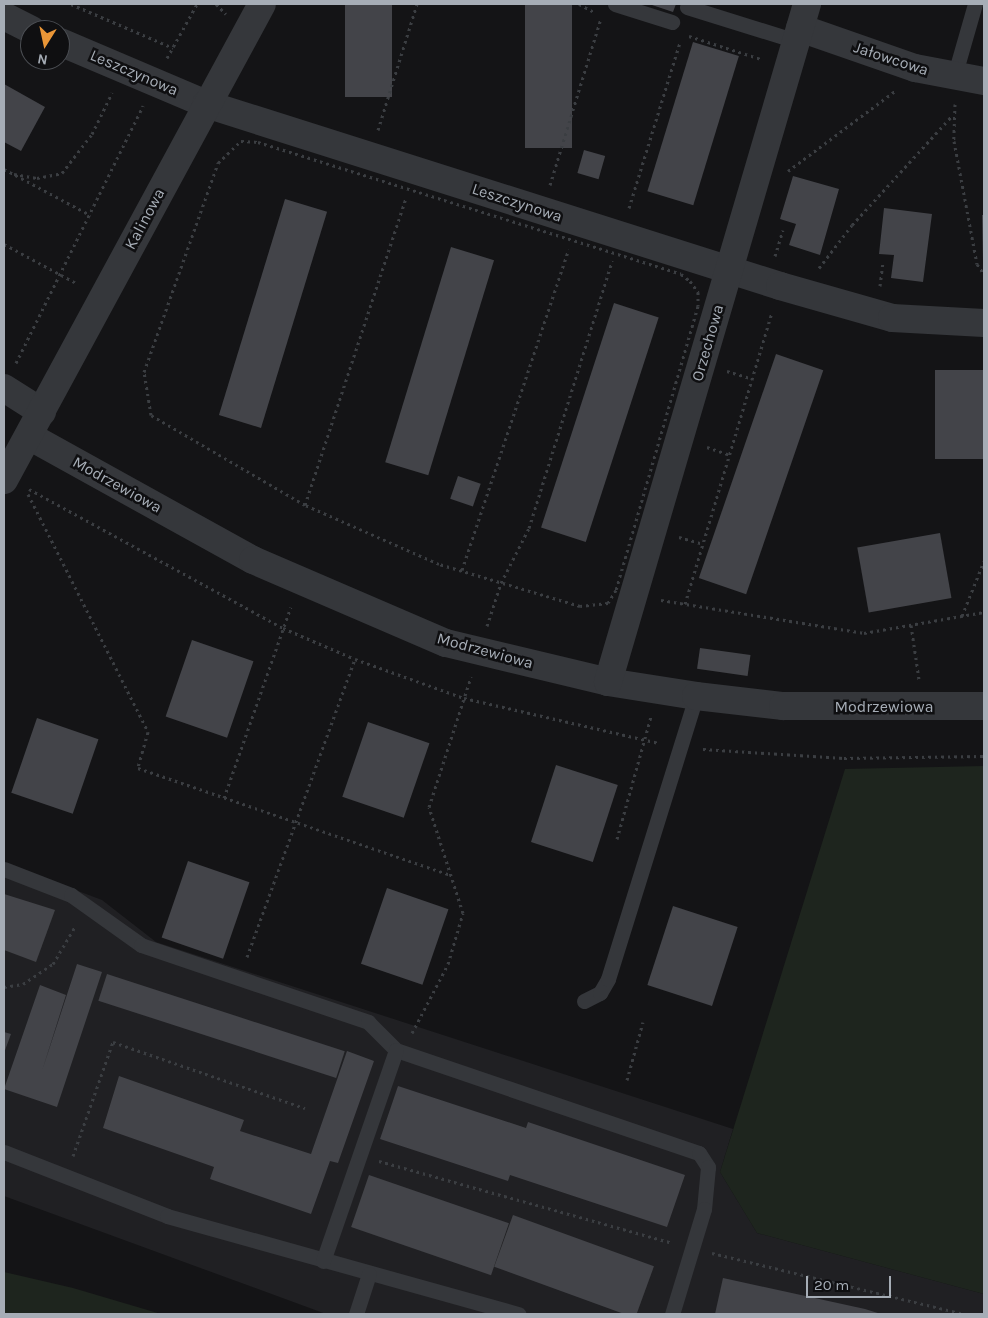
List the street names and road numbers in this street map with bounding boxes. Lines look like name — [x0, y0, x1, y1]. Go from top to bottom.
street label: Jałowcowa — [851, 38, 931, 80]
street label: Leszczynowa — [87, 46, 181, 100]
street label: Leszczynowa — [469, 179, 565, 227]
street label: Kalinowa — [121, 185, 169, 253]
street label: Orzechowa — [688, 302, 728, 384]
street label: Modrzewiowa — [69, 453, 165, 517]
street label: Modrzewiowa — [435, 629, 535, 673]
street label: Modrzewiowa — [835, 697, 933, 717]

